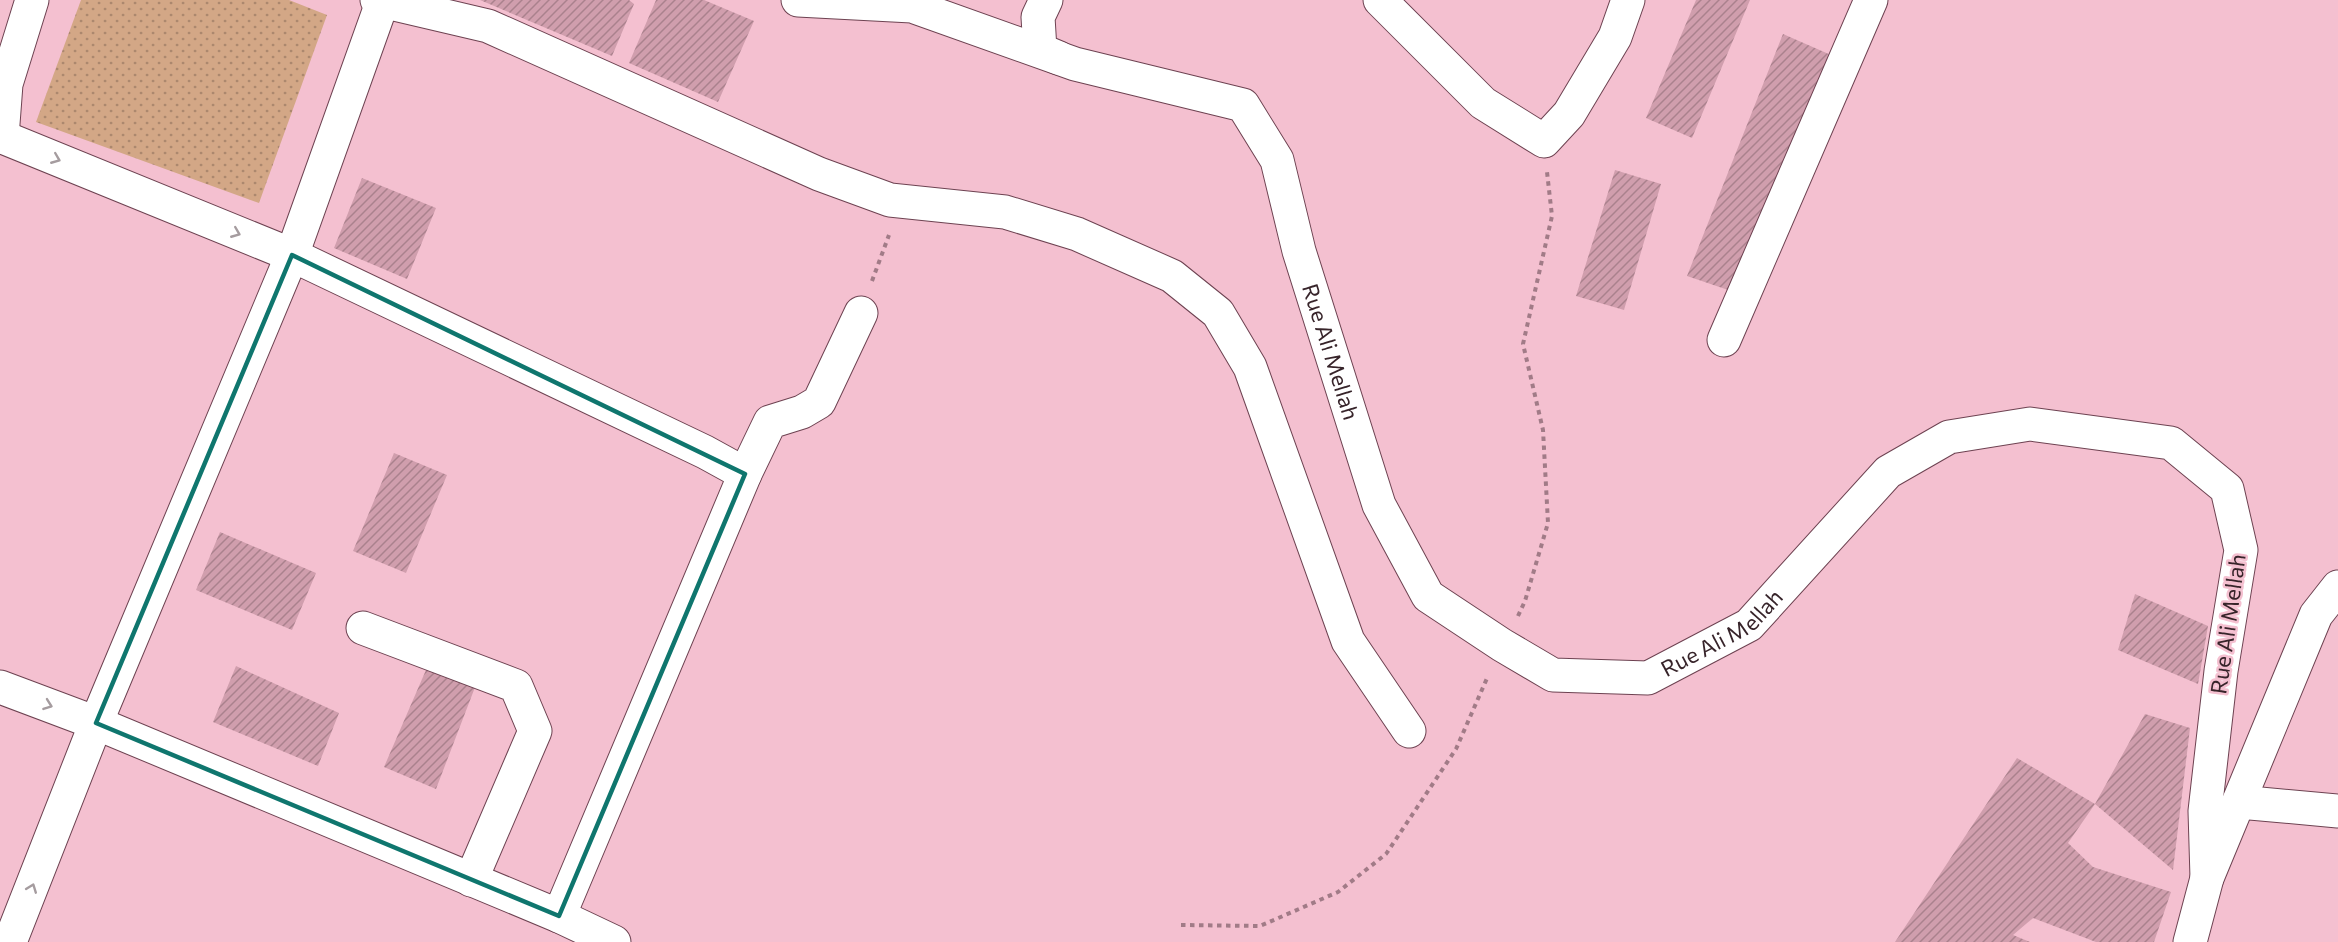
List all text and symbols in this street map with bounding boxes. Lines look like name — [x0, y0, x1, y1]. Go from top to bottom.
one-way arrow — [49, 152, 60, 164]
one-way arrow — [230, 226, 241, 238]
street label: Rue Ali Mellah — [1297, 280, 1365, 423]
street label: Rue Ali Mellah — [2204, 552, 2251, 696]
street label: Rue Ali Mellah — [1656, 583, 1788, 682]
one-way arrow — [42, 697, 53, 710]
one-way arrow — [25, 883, 37, 894]

